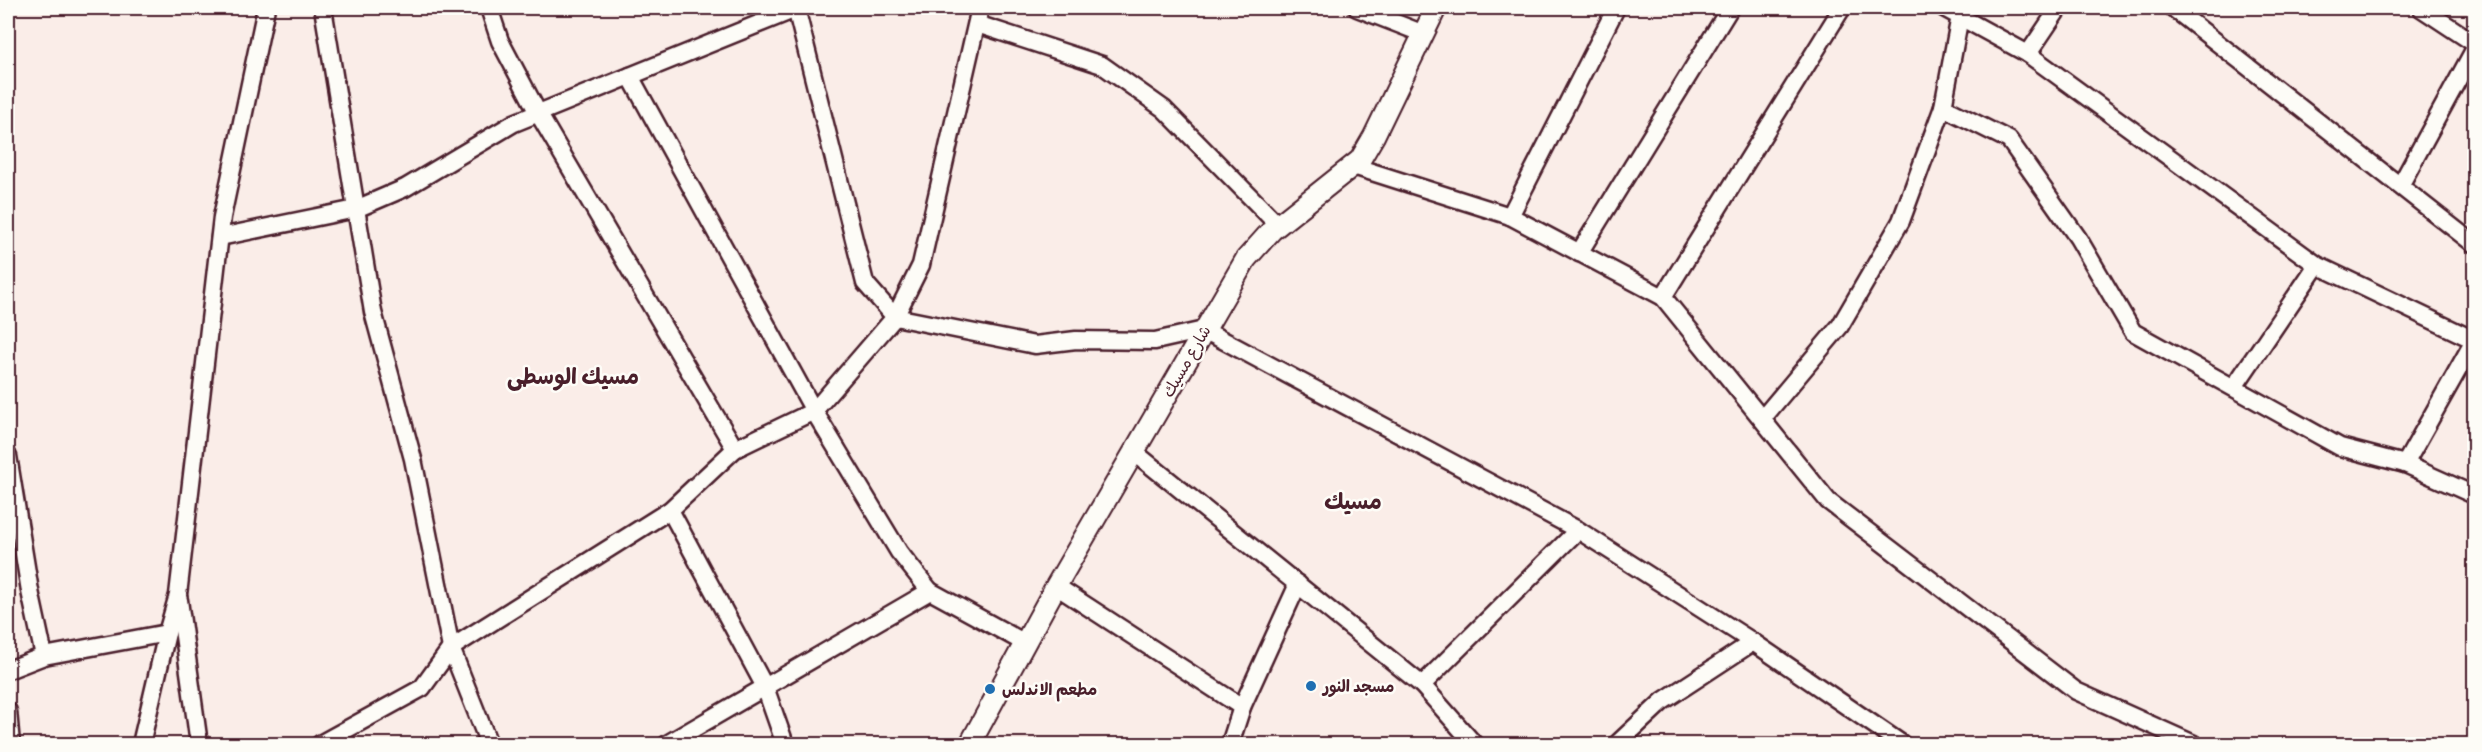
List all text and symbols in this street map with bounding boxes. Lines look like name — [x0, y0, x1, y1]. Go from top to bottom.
street label: شارع مسيك — [1158, 322, 1216, 402]
district label: مسيك الوسطى — [507, 363, 639, 391]
district label: مسيك — [1324, 488, 1382, 516]
place label: مسجد النور — [1321, 677, 1394, 698]
marker: مسجد النور — [1304, 679, 1318, 693]
place label: مطعم الاندلس — [1002, 680, 1097, 702]
marker: مطعم الاندلس — [983, 682, 997, 696]

